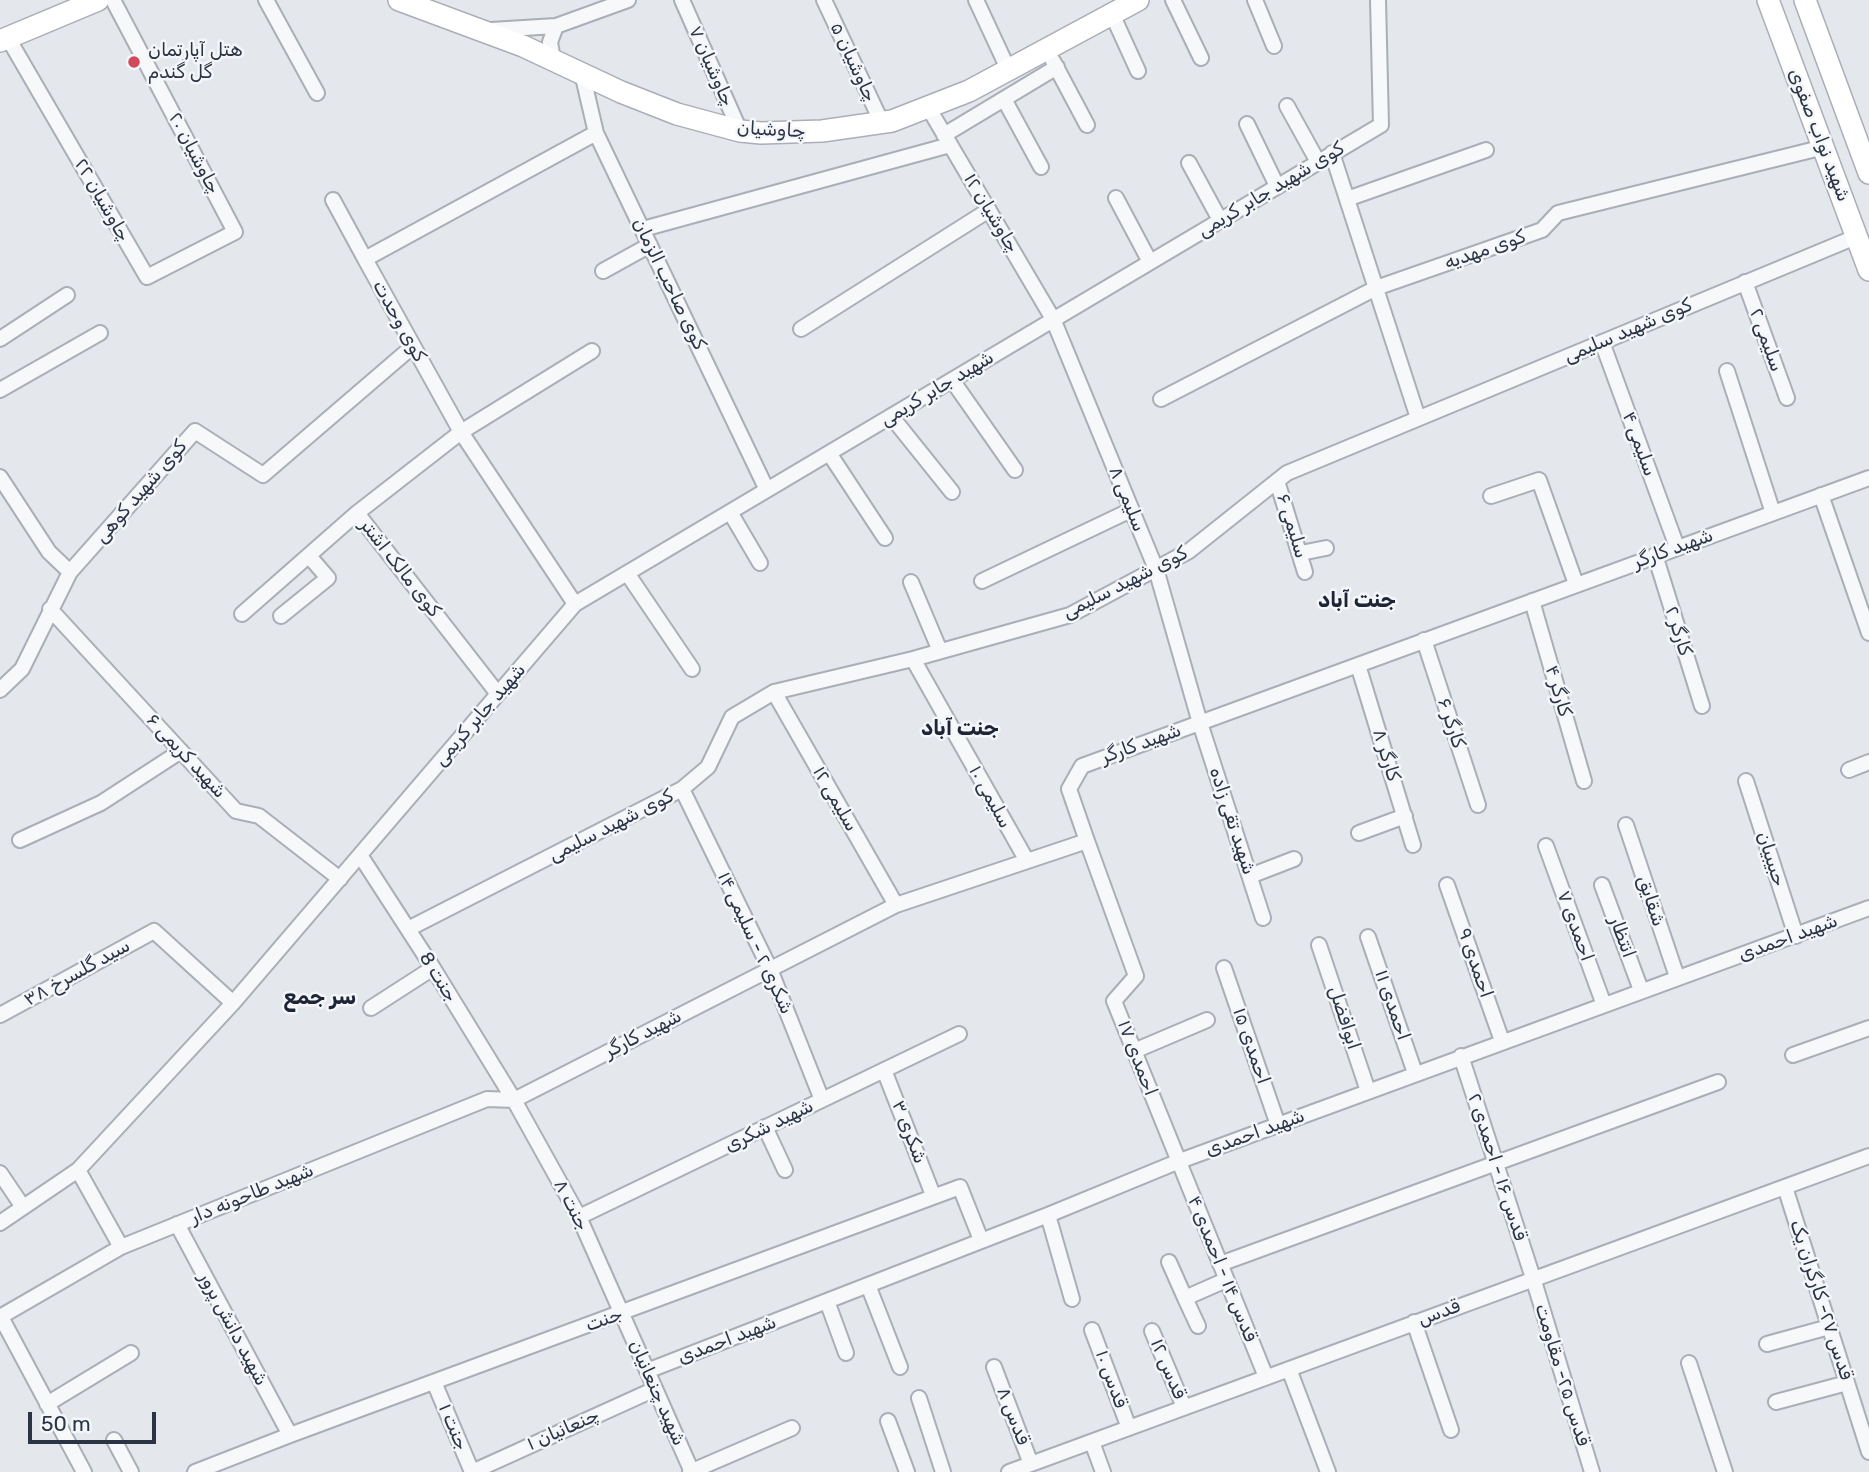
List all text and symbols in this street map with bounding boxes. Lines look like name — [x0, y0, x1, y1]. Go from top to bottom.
street label: چاوشیان ۵ — [825, 19, 881, 105]
street label: چاوشیان ۷ — [683, 22, 739, 110]
place label: هتل آپارتمان گل گندم — [148, 40, 243, 84]
marker: هتل آپارتمان گل گندم — [126, 54, 142, 70]
street label: شهید نواب صفوی — [1783, 65, 1855, 205]
street label: چاوشیان ۲۰ — [163, 109, 225, 197]
street label: چاوشیان — [736, 117, 806, 143]
street label: کوی شهید جابر کریمی — [1194, 137, 1348, 243]
street label: چاوشیان ۲۲ — [69, 155, 135, 245]
street label: چاوشیان ۱۲ — [958, 169, 1024, 257]
street label: کوی صاحب الزمان — [627, 214, 711, 354]
street label: کوی مهدیه — [1441, 225, 1529, 275]
street label: کوی وحدت — [367, 276, 431, 366]
street label: کوی شهید سلیمی — [1560, 294, 1696, 368]
street label: سلیمی ۲ — [1744, 305, 1788, 375]
street label: شهید جابر کریمی — [876, 346, 998, 432]
street label: سلیمی ۴ — [1617, 409, 1661, 479]
street label: کوی شهید کوهی — [90, 436, 192, 548]
street label: سلیمی ۸ — [1104, 463, 1150, 535]
street label: سلیمی ۶ — [1271, 491, 1313, 561]
street label: کوی مالک اشتر — [355, 514, 445, 622]
street label: شهید کارگر — [1630, 524, 1716, 574]
street label: کوی شهید سلیمی — [1059, 542, 1191, 624]
district label: جنت آباد — [1318, 588, 1396, 614]
street label: کارگر ۲ — [1660, 603, 1696, 659]
street label: شهید جابر کریمی — [429, 659, 531, 771]
street label: کارگر ۴ — [1540, 663, 1576, 719]
street label: کارگر ۶ — [1432, 695, 1470, 751]
street label: شهید کریمی ۶ — [141, 709, 231, 803]
district label: جنت آباد — [921, 716, 999, 742]
street label: شهید کارگر — [1098, 719, 1184, 769]
street label: کارگر ۸ — [1367, 726, 1405, 784]
street label: سلیمی ۱۲ — [807, 762, 863, 836]
street label: سلیمی ۱۰ — [963, 762, 1017, 832]
street label: شهید تقی زاده — [1204, 764, 1260, 878]
street label: کوی شهید سلیمی — [545, 785, 677, 867]
street label: حبیبیان — [1751, 829, 1791, 889]
street label: شکری ۲ - سلیمی ۱۴ — [712, 868, 798, 1018]
street label: شقایق — [1632, 873, 1670, 929]
street label: احمدی ۷ — [1552, 888, 1598, 964]
street label: شهید احمدی — [1735, 910, 1841, 966]
street label: انتظار — [1604, 913, 1640, 961]
street label: احمدی ۹ — [1452, 925, 1498, 1001]
street label: سید گلسرخ ۳۸ — [20, 934, 134, 1012]
street label: جنت 8 — [414, 948, 462, 1006]
street label: احمدی ۱۱ — [1369, 967, 1415, 1043]
street label: ابوافضل — [1323, 983, 1365, 1053]
district label: سر جمع — [284, 985, 356, 1011]
street label: شهید کارگر — [600, 1005, 686, 1063]
street label: احمدی ۱۵ — [1227, 1005, 1275, 1087]
street label: احمدی ۱۷ — [1112, 1017, 1162, 1099]
street label: قدس ۱۶ - احمدی ۲ — [1462, 1090, 1532, 1244]
street label: شهید شکری — [721, 1095, 817, 1157]
street label: شکری ۳ — [887, 1097, 931, 1167]
street label: شهید احمدی — [1202, 1105, 1308, 1161]
street label: شهيد طاحونه دار — [187, 1159, 317, 1229]
street label: جنت ۸ — [549, 1176, 593, 1234]
street label: قدس ۱۴ - احمدی ۴ — [1182, 1193, 1262, 1345]
street label: قدس ۲۷- کارگران یک — [1784, 1217, 1858, 1383]
street label: شهید دانش پرور — [194, 1268, 272, 1390]
street label: قدس — [1415, 1295, 1463, 1331]
street label: قدس ۲۵- مقاومت — [1530, 1301, 1594, 1449]
street label: جنت — [582, 1303, 626, 1337]
street label: شهید احمدی — [674, 1311, 780, 1369]
street label: قدس ۱۲ — [1145, 1335, 1191, 1403]
street label: شهید چنعانیان — [624, 1337, 690, 1449]
street label: قدس ۱۰ — [1090, 1347, 1132, 1411]
street label: قدس ۸ — [992, 1384, 1034, 1448]
scale bar — [32, 1398, 159, 1442]
street label: جنت ۱ — [433, 1400, 473, 1454]
street label: چنعانیان ۱ — [523, 1404, 603, 1456]
text: 50 m — [41, 1411, 91, 1436]

